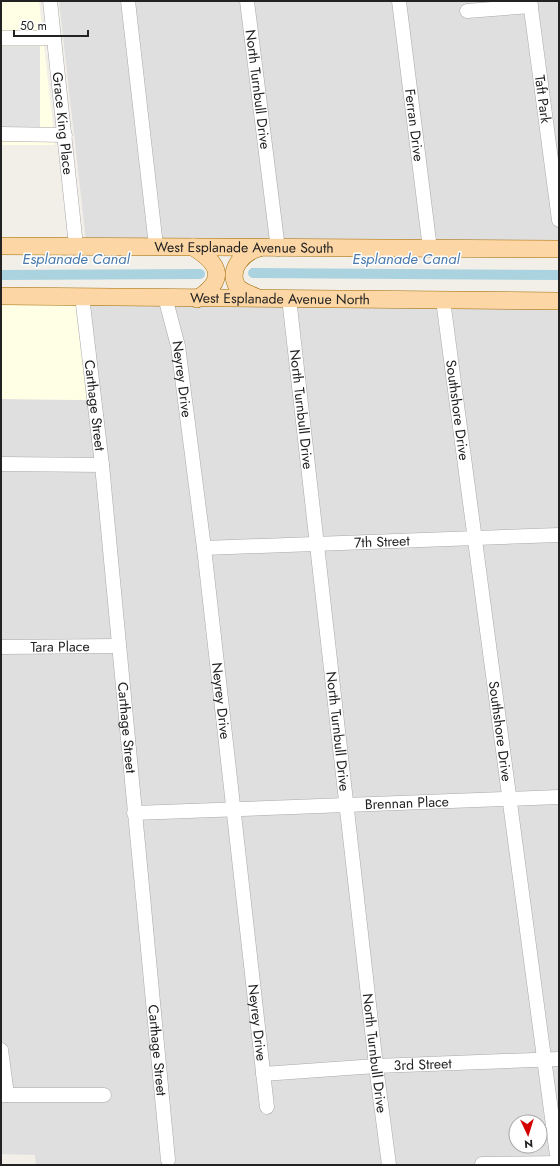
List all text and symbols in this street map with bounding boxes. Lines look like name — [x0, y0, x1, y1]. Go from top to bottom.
scale bar — [14, 12, 88, 38]
text: 50 m — [20, 17, 47, 35]
street label: North Turnbull Drive — [241, 28, 275, 150]
street label: Grace King Place — [48, 71, 78, 176]
street label: Taft Park — [530, 74, 556, 125]
street label: Ferran Drive — [400, 88, 429, 162]
street label: West Esplanade Avenue South — [154, 237, 334, 258]
water label: Esplanade Canal — [22, 248, 130, 270]
water label: Esplanade Canal — [352, 248, 460, 270]
street label: West Esplanade Avenue North — [190, 288, 370, 309]
street label: Neyrey Drive — [167, 339, 197, 419]
street label: North Turnbull Drive — [285, 348, 318, 470]
street label: Carthage Street — [80, 359, 110, 452]
street label: Southshore Drive — [441, 359, 474, 462]
street label: 7th Street — [354, 530, 411, 552]
street label: Tara Place — [30, 636, 90, 657]
street label: Neyrey Drive — [207, 661, 235, 740]
street label: North Turnbull Drive — [321, 670, 355, 792]
street label: Southshore Drive — [484, 680, 517, 783]
street label: Carthage Street — [113, 681, 141, 775]
street label: Brennan Place — [364, 791, 449, 814]
street label: Neyrey Drive — [243, 983, 272, 1062]
street label: North Turnbull Drive — [358, 992, 392, 1114]
street label: Carthage Street — [143, 1004, 172, 1097]
street label: 3rd Street — [393, 1053, 453, 1075]
north arrow — [508, 1114, 548, 1154]
text: N — [524, 1136, 534, 1152]

